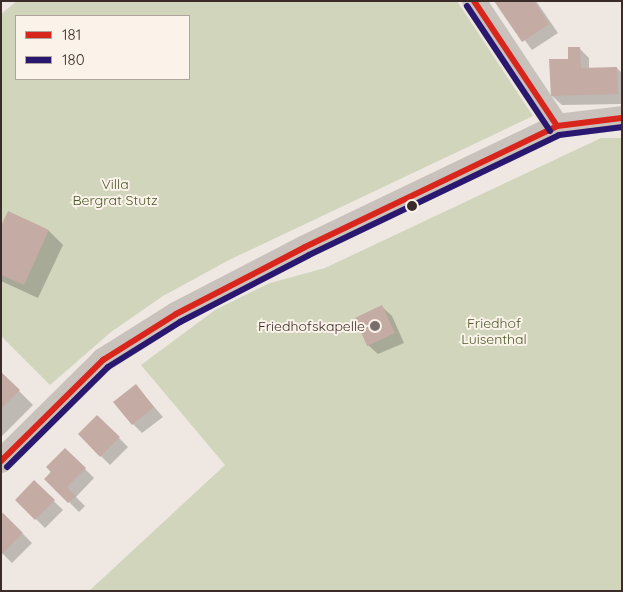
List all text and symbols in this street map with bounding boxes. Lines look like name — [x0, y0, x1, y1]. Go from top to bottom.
legend — [15, 15, 190, 80]
text: 181 — [62, 25, 81, 44]
text: 180 — [62, 50, 85, 69]
park label: Villa Bergrat Stutz — [72, 176, 158, 208]
unlabelled marker — [407, 201, 417, 211]
park label: Friedhof Luisenthal — [461, 315, 527, 348]
place label: Friedhofskapelle — [258, 318, 365, 334]
marker: Friedhofskapelle — [369, 320, 381, 332]

